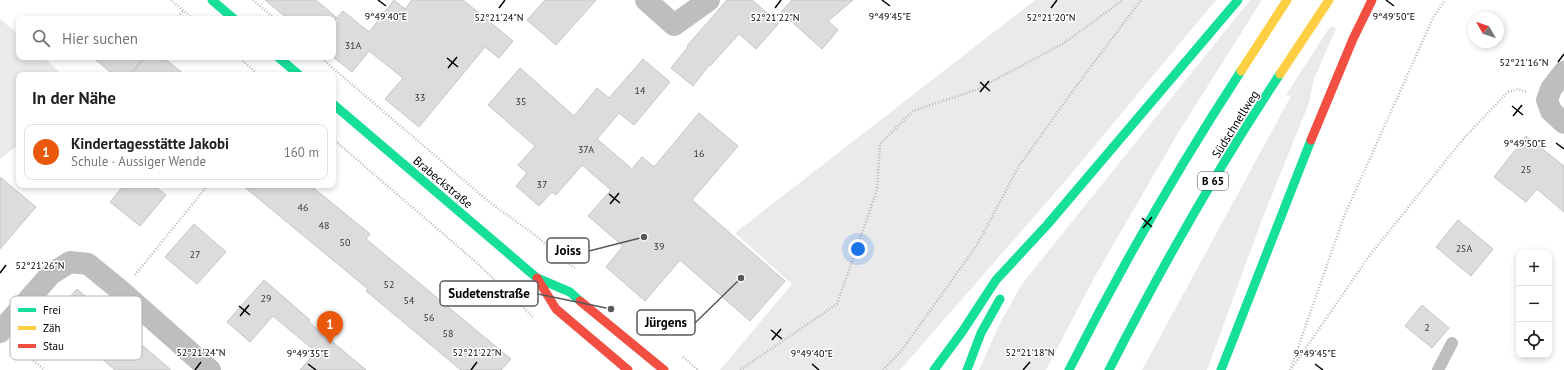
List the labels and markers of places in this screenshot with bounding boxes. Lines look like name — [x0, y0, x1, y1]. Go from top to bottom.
callout: Joiss — [547, 238, 589, 263]
callout: Sudetenstraße — [440, 281, 538, 306]
callout: Jürgens — [637, 310, 695, 335]
pin: 1 — [317, 311, 343, 344]

